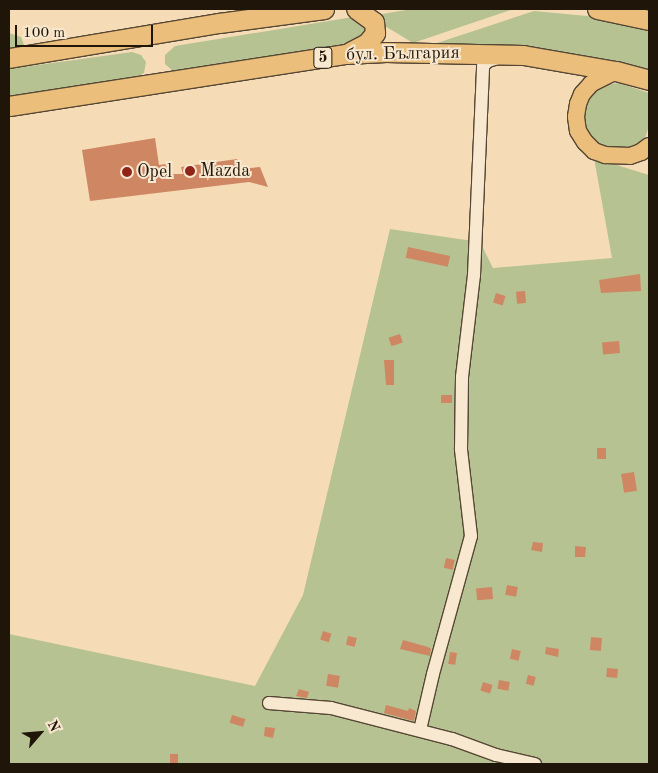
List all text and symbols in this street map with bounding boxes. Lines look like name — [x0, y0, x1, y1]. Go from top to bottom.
scale bar — [18, 15, 155, 47]
text: 100 m — [23, 26, 65, 41]
street label: бул. България — [346, 42, 460, 66]
road number: 5 — [313, 44, 333, 72]
place label: Mazda — [200, 160, 250, 182]
place label: Opel — [137, 161, 172, 183]
marker: Mazda — [184, 165, 196, 177]
marker: Opel — [121, 166, 133, 178]
north arrow — [15, 708, 65, 758]
text: N — [45, 718, 62, 734]

